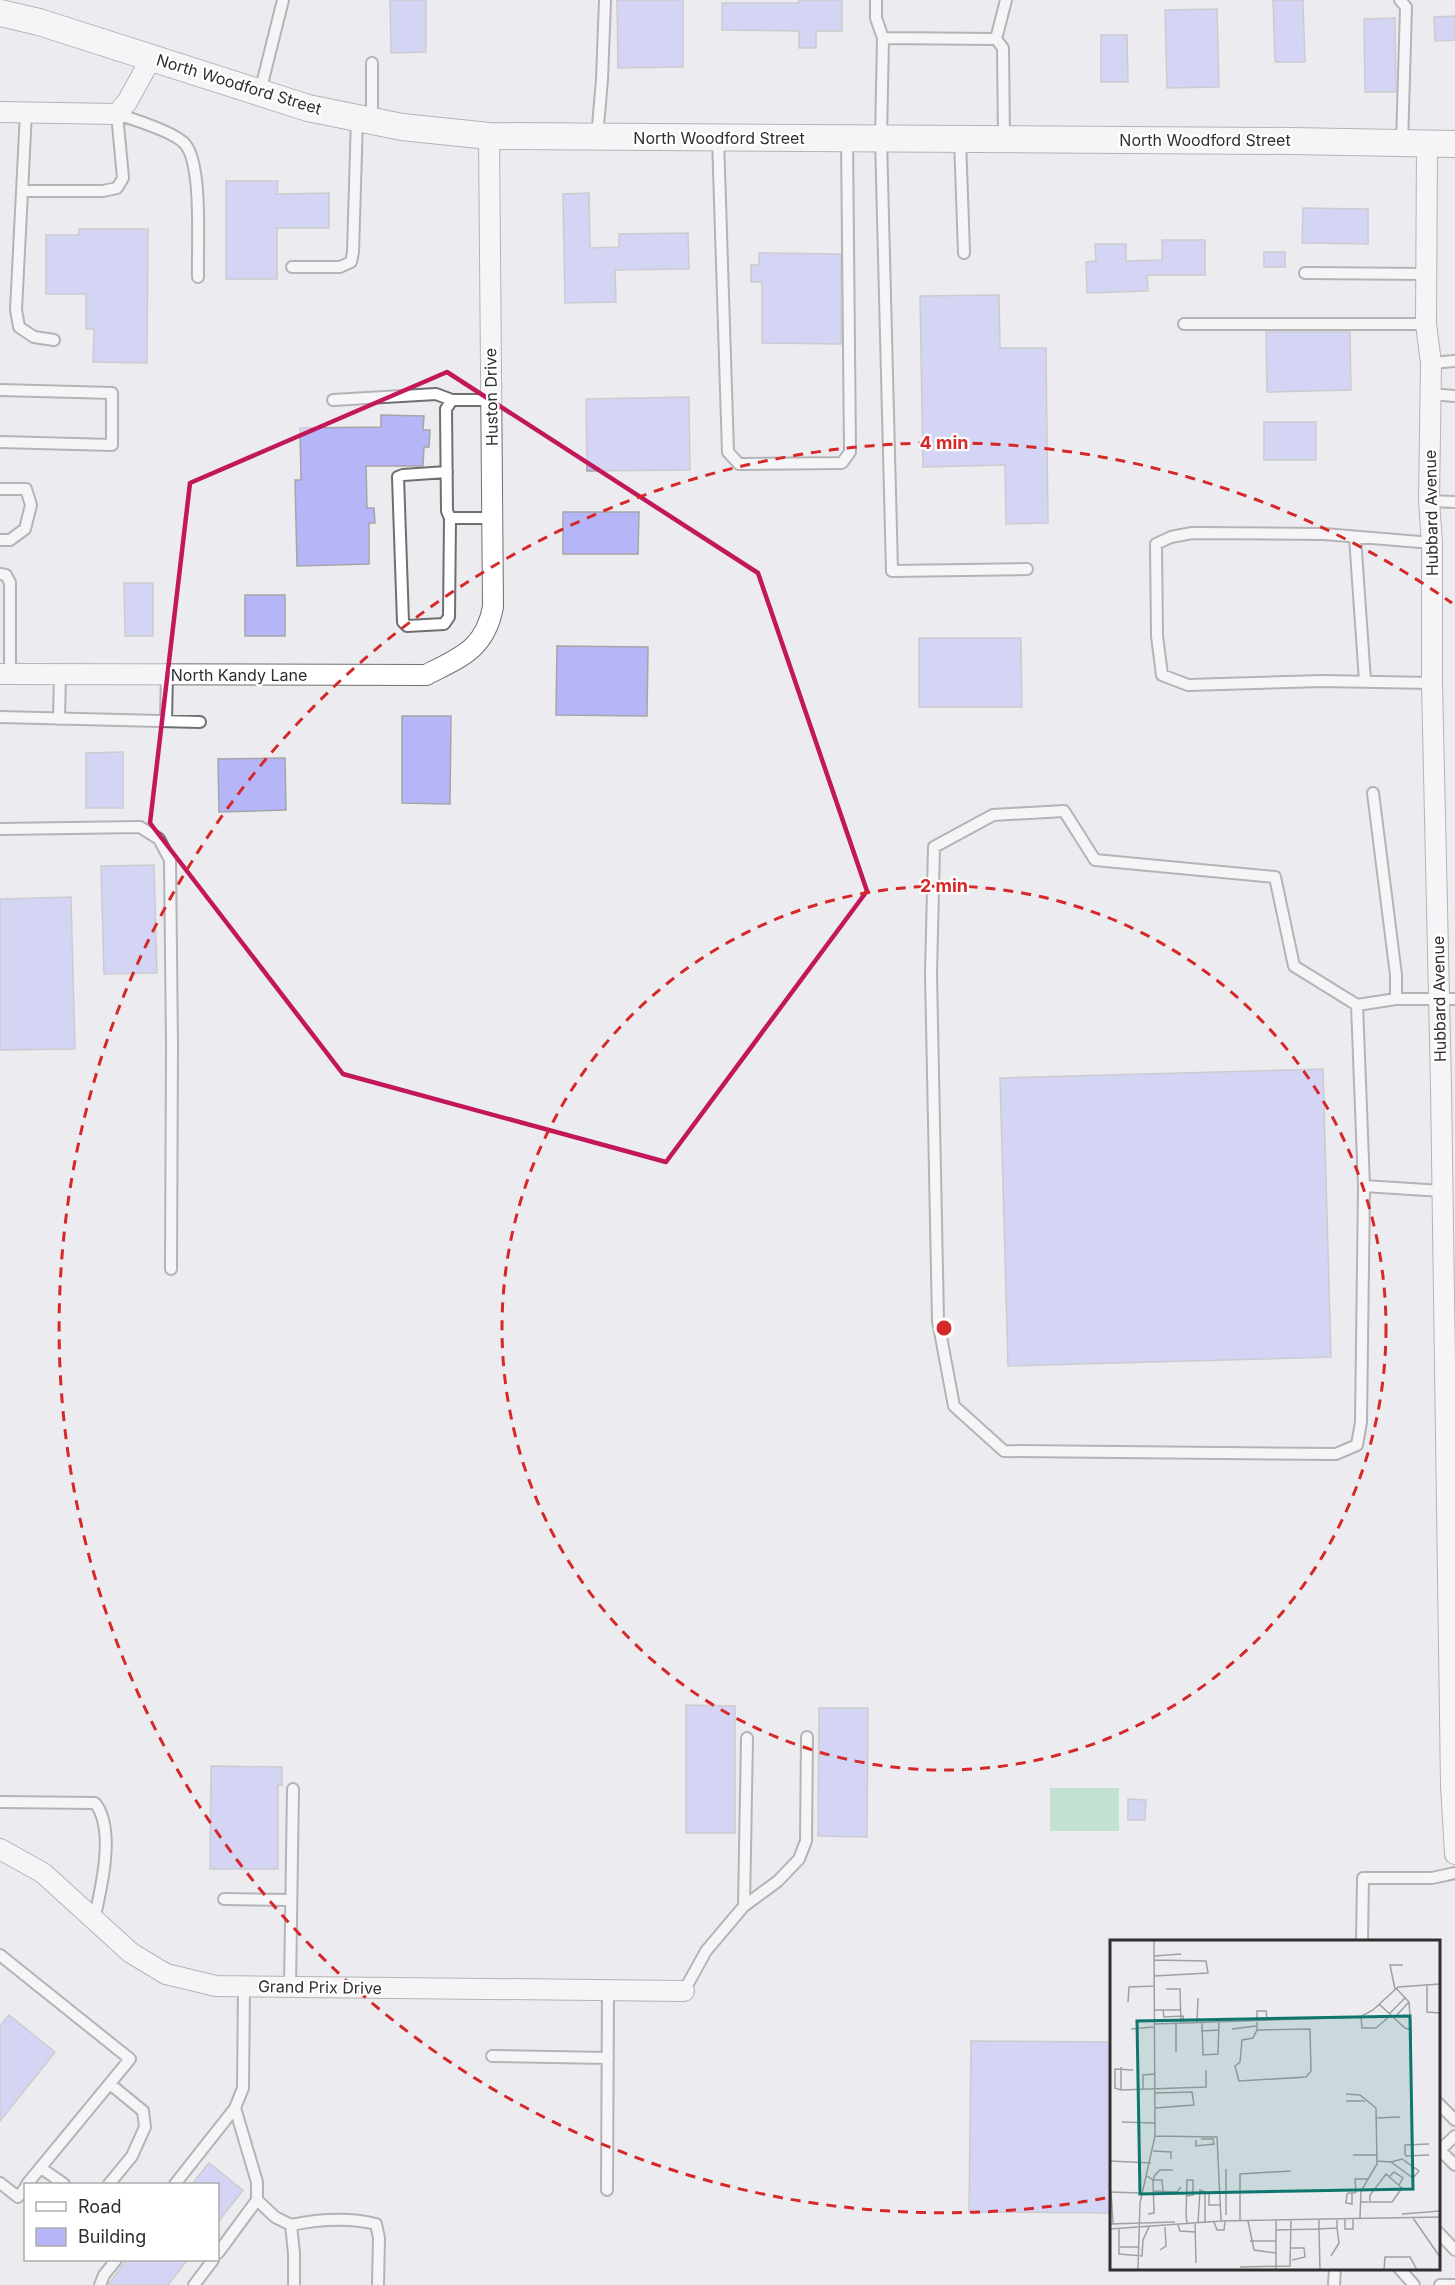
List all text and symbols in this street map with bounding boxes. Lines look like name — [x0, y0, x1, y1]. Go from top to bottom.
street label: North Woodford Street — [154, 49, 324, 119]
street label: North Woodford Street — [633, 128, 805, 148]
street label: North Woodford Street — [1119, 130, 1291, 150]
street label: Huston Drive — [480, 348, 502, 446]
text: 4 min — [920, 432, 968, 453]
street label: Hubbard Avenue — [1420, 450, 1442, 576]
street label: North Kandy Lane — [171, 665, 307, 685]
text: 2 min — [920, 875, 968, 896]
street label: Hubbard Avenue — [1428, 936, 1450, 1062]
centre of rings — [934, 1318, 954, 1338]
inset map — [1110, 1940, 1440, 2270]
street label: Grand Prix Drive — [258, 1976, 382, 1998]
legend — [24, 2183, 219, 2261]
text: Road — [78, 2196, 121, 2217]
text: Building — [78, 2226, 146, 2247]

